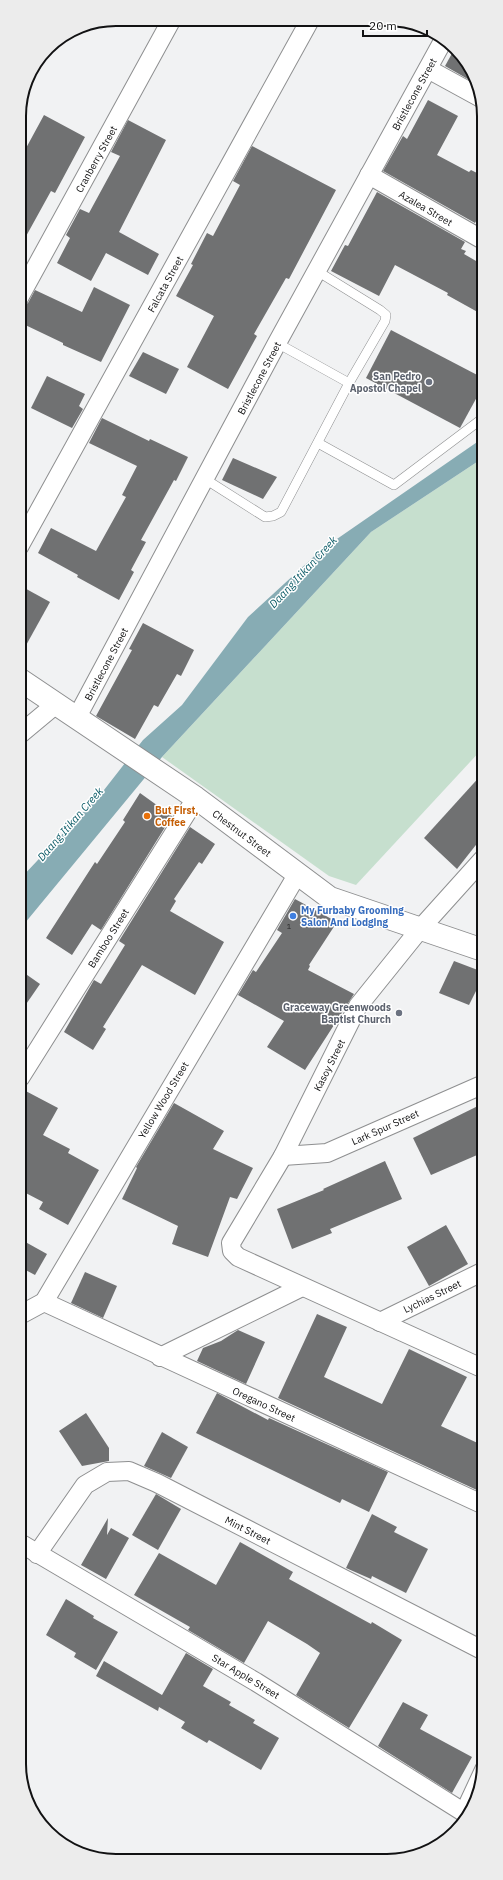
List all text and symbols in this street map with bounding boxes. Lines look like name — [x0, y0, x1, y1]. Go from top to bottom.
scale bar — [363, 12, 427, 38]
text: 20 m — [369, 18, 397, 33]
street label: Bristlecone Street — [389, 55, 440, 133]
street label: Cranberry Street — [73, 123, 120, 195]
street label: Azalea Street — [397, 188, 455, 229]
street label: Falcata Street — [145, 253, 186, 315]
street label: Bristlecone Street — [235, 339, 284, 417]
place label: San Pedro Apostol Chapel — [350, 370, 421, 395]
marker: San Pedro Apostol Chapel — [424, 377, 434, 387]
water label: Daang Itikan Creek — [266, 533, 340, 611]
street label: Bristlecone Street — [82, 625, 131, 703]
water label: Daang Itikan Creek — [34, 784, 106, 864]
place label: But First, Coffee — [155, 804, 198, 829]
street label: Chestnut Street — [210, 807, 274, 860]
marker: But First, Coffee — [142, 811, 152, 821]
place label: My Furbaby Grooming Salon And Lodging — [301, 904, 404, 929]
street label: Bamboo Street — [85, 906, 132, 970]
marker: My Furbaby Grooming Salon And Lodging — [288, 911, 298, 921]
house number: 1 — [287, 921, 292, 931]
place label: Graceway Greenwoods Baptist Church — [283, 1001, 391, 1026]
marker: Graceway Greenwoods Baptist Church — [394, 1008, 404, 1018]
street label: Kasoy Street — [311, 1037, 348, 1093]
street label: Yellow Wood Street — [135, 1059, 192, 1141]
street label: Lark Spur Street — [349, 1107, 421, 1148]
street label: Lychias Street — [401, 1277, 464, 1316]
street label: Oregano Street — [230, 1384, 298, 1425]
street label: Mint Street — [223, 1513, 273, 1548]
street label: Star Apple Street — [210, 1651, 282, 1702]

